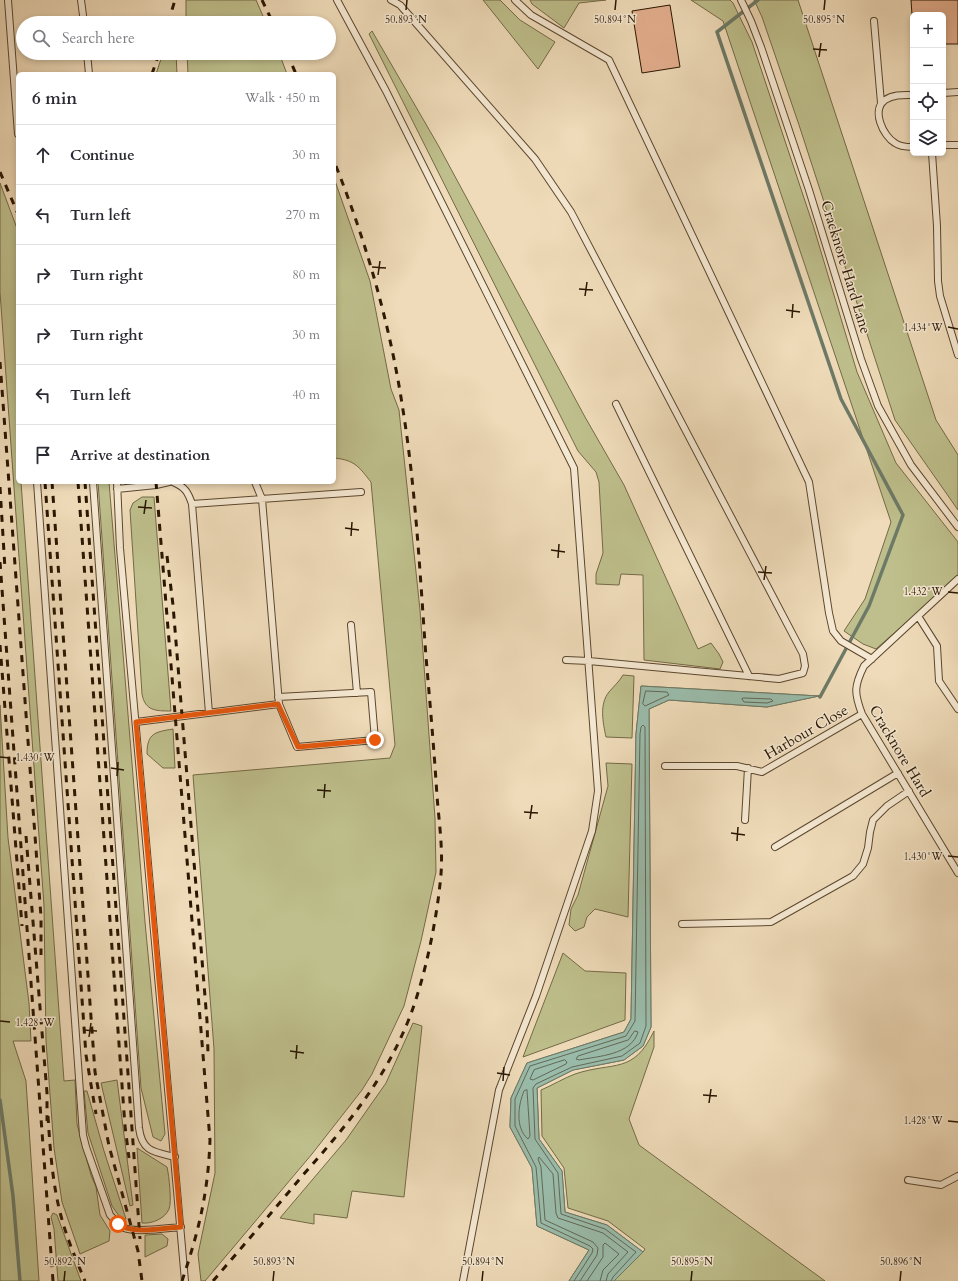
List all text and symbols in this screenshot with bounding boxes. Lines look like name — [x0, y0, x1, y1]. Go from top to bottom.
map controls — [910, 12, 946, 156]
button: + — [910, 12, 946, 48]
text: 50.893°N — [385, 13, 427, 27]
text: 50.894°N — [594, 13, 636, 27]
text: 50.895°N — [803, 13, 845, 27]
search box — [16, 16, 336, 60]
icon: search — [30, 27, 52, 49]
text: Search here — [62, 28, 135, 48]
button: − — [910, 48, 946, 84]
button: locate — [910, 84, 946, 120]
text: 6 min — [32, 87, 77, 110]
text: Walk · 450 m — [245, 89, 320, 107]
button: layers — [910, 120, 946, 156]
icon: ahead — [32, 144, 54, 166]
text: Continue — [70, 145, 135, 165]
text: 30 m — [292, 146, 320, 164]
street label: Cracknore Hard Lane — [816, 198, 876, 336]
icon: left — [32, 204, 54, 226]
text: Turn left — [70, 205, 131, 225]
text: 270 m — [286, 206, 320, 224]
icon: right — [32, 264, 54, 286]
text: Turn right — [70, 265, 143, 285]
text: 80 m — [292, 266, 320, 284]
text: 1.434°W — [903, 321, 944, 335]
icon: right — [32, 324, 54, 346]
text: Turn right — [70, 325, 143, 345]
text: 30 m — [292, 326, 320, 344]
icon: left — [32, 384, 54, 406]
text: Turn left — [70, 385, 131, 405]
text: 40 m — [292, 386, 320, 404]
icon: arrive — [32, 444, 54, 466]
text: Arrive at destination — [70, 445, 210, 465]
text: 1.432°W — [903, 585, 944, 599]
street label: Harbour Close — [760, 700, 852, 764]
street label: Cracknore Hard — [865, 701, 935, 801]
route end — [366, 731, 384, 749]
text: 1.430°W — [15, 751, 56, 765]
text: 1.430°W — [903, 850, 944, 864]
text: 1.428°W — [15, 1016, 56, 1030]
text: 1.428°W — [903, 1114, 944, 1128]
route start — [109, 1215, 127, 1233]
text: 50.892°N — [44, 1255, 86, 1269]
text: 50.893°N — [253, 1255, 295, 1269]
text: 50.894°N — [462, 1255, 504, 1269]
text: 50.895°N — [671, 1255, 713, 1269]
text: 50.896°N — [880, 1255, 922, 1269]

